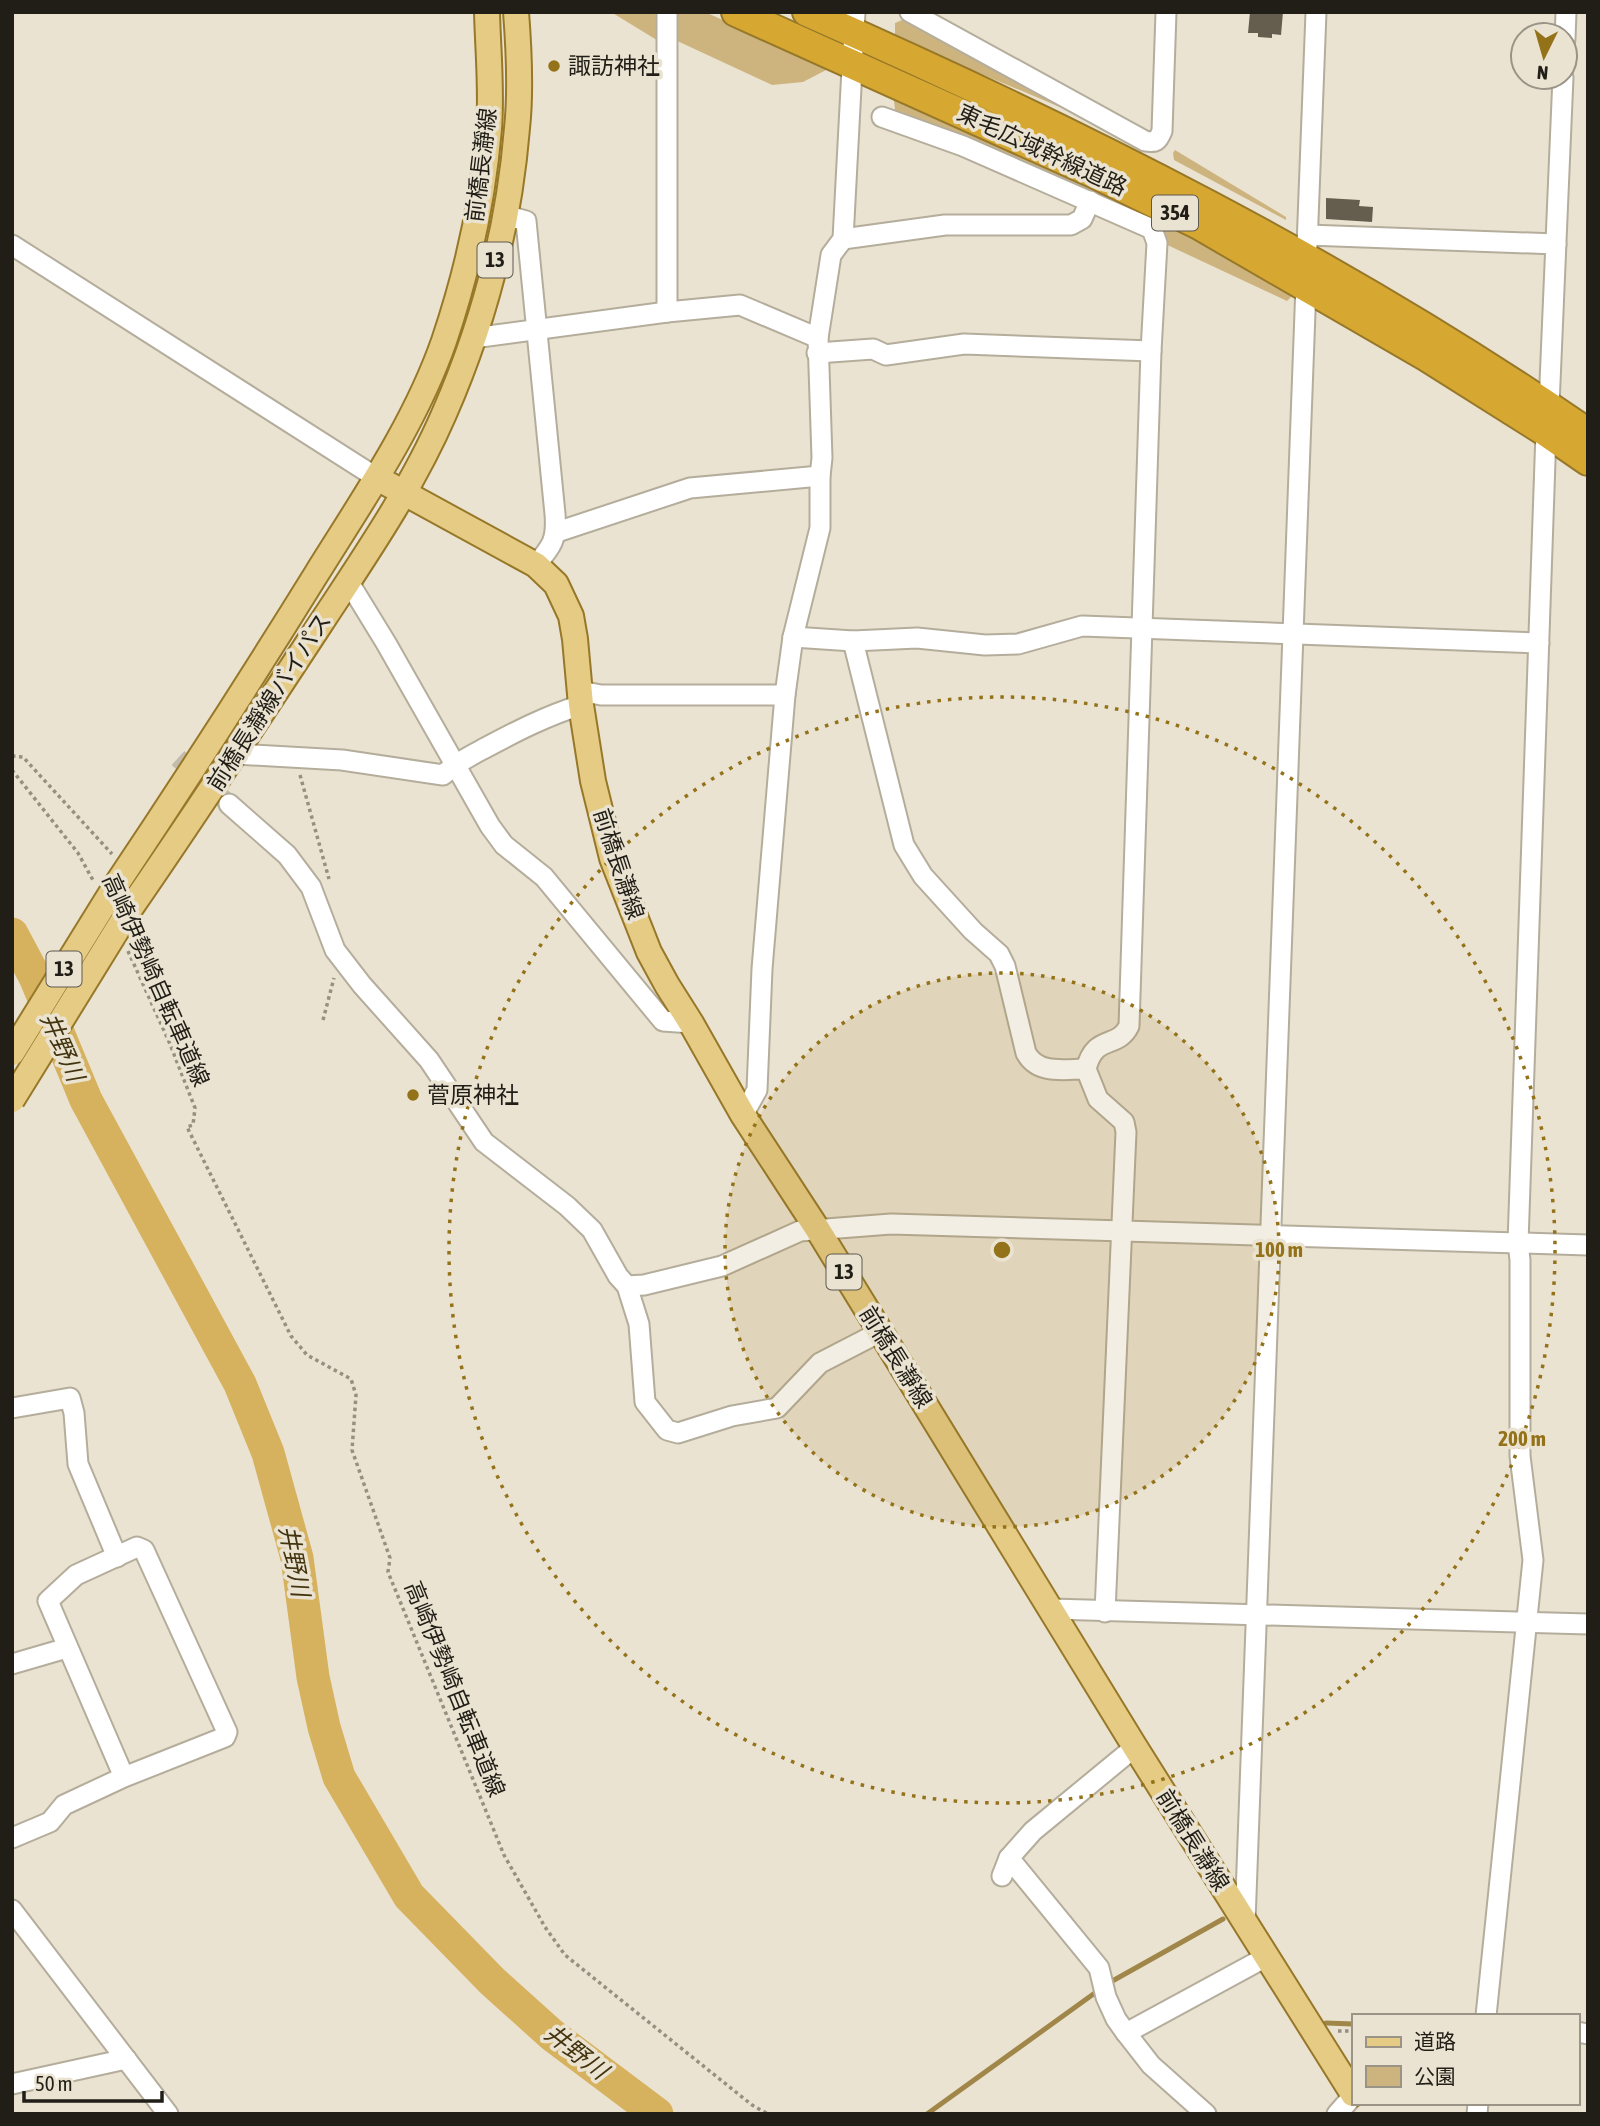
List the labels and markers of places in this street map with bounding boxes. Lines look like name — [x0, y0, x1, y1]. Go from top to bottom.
place label: 諏訪神社 — [568, 53, 660, 79]
marker: 諏訪神社 — [546, 58, 562, 74]
place label: 菅原神社 — [427, 1082, 519, 1108]
marker: 菅原神社 — [405, 1087, 421, 1103]
centre of rings — [990, 1238, 1014, 1262]

